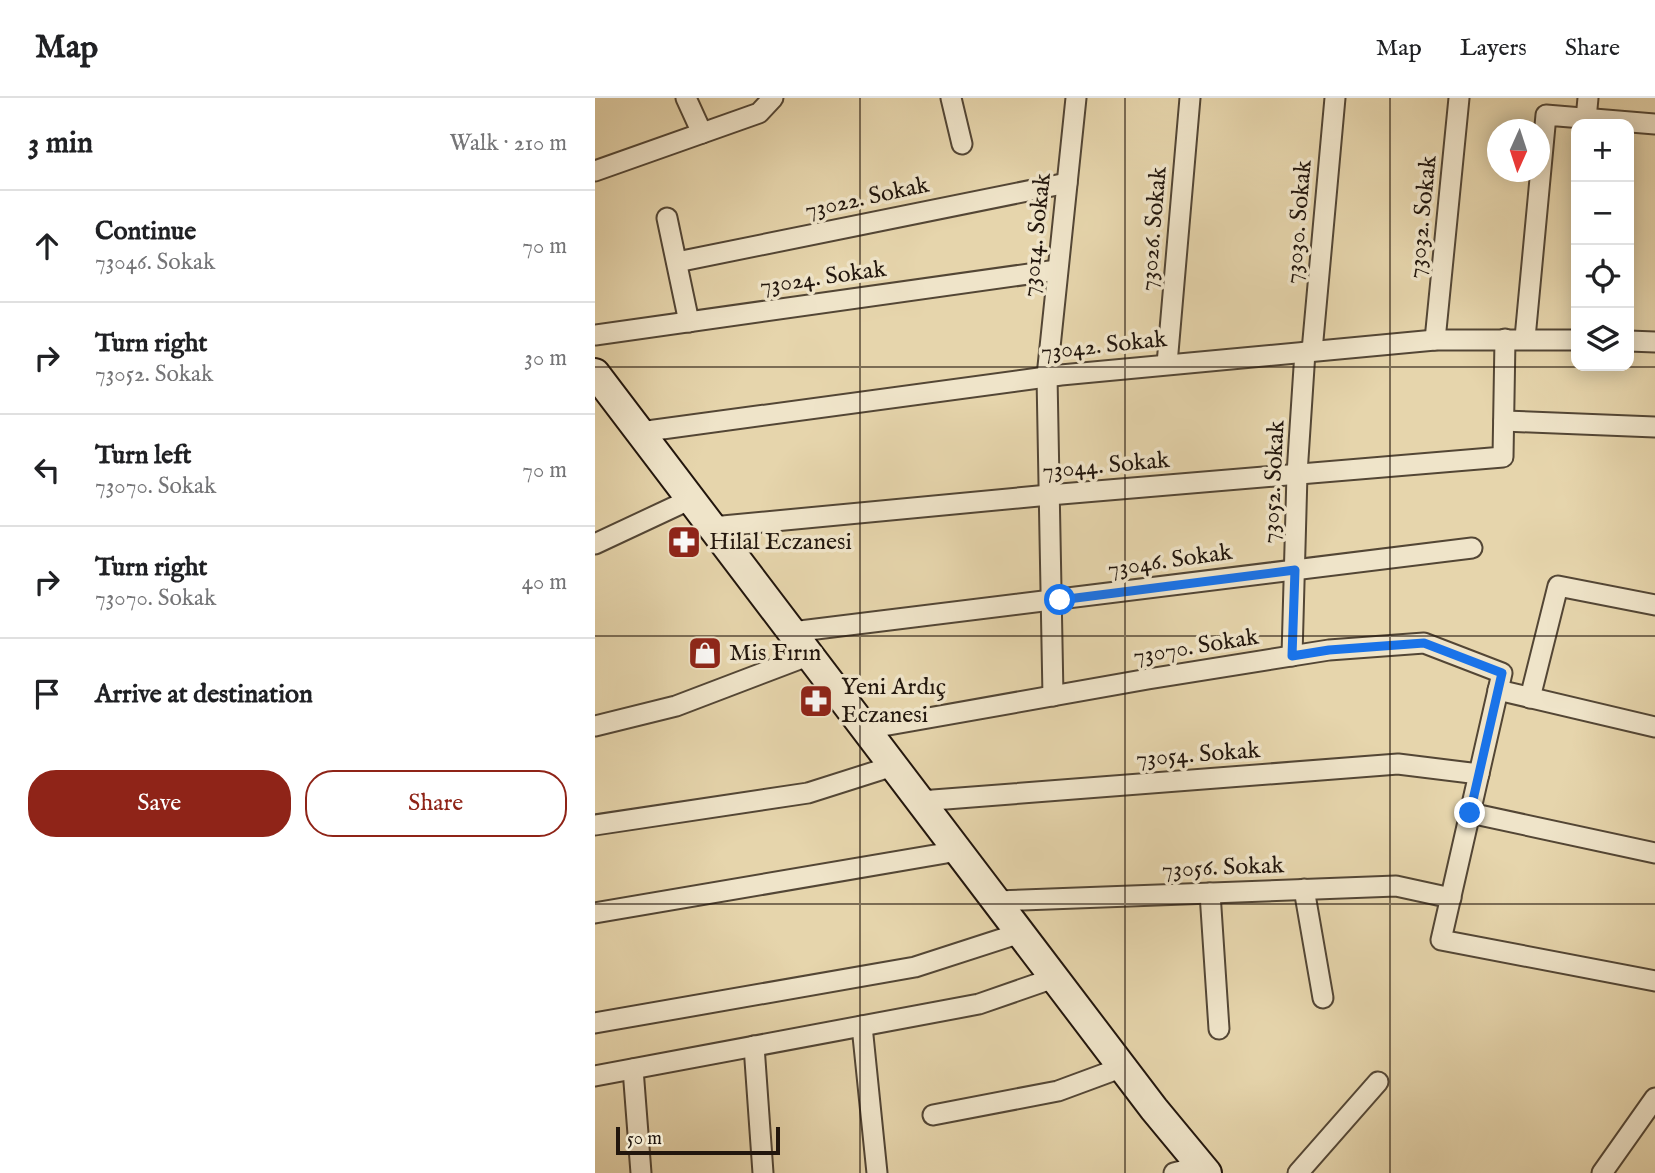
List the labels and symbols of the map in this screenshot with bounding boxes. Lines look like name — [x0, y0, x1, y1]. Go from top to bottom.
north arrow — [1487, 119, 1550, 182]
street label: 73032. Sokak — [1401, 154, 1445, 280]
street label: 73030. Sokak — [1278, 159, 1320, 285]
street label: 73026. Sokak — [1133, 165, 1175, 293]
street label: 73022. Sokak — [802, 170, 932, 226]
street label: 73014. Sokak — [1015, 171, 1059, 299]
street label: 73024. Sokak — [758, 254, 888, 302]
street label: 73042. Sokak — [1039, 324, 1169, 368]
street label: 73052. Sokak — [1255, 419, 1293, 544]
street label: 73044. Sokak — [1041, 445, 1171, 487]
pharmacy icon: Hilal Eczanesi — [665, 523, 703, 561]
place label: Hilal Eczanesi — [709, 527, 852, 558]
street label: 73046. Sokak — [1106, 537, 1234, 585]
route start — [1044, 584, 1075, 615]
street label: 73070. Sokak — [1131, 622, 1261, 672]
shop icon: Mis Fırın — [686, 634, 724, 672]
place label: Mis Fırın — [729, 638, 822, 669]
place label: Yeni Ardıç Eczanesi — [841, 672, 946, 731]
pharmacy icon: Yeni Ardıç Eczanesi — [797, 682, 835, 720]
street label: 73054. Sokak — [1135, 735, 1261, 775]
route end — [1454, 797, 1485, 828]
street label: 73056. Sokak — [1161, 850, 1285, 886]
scale bar — [616, 1124, 781, 1156]

